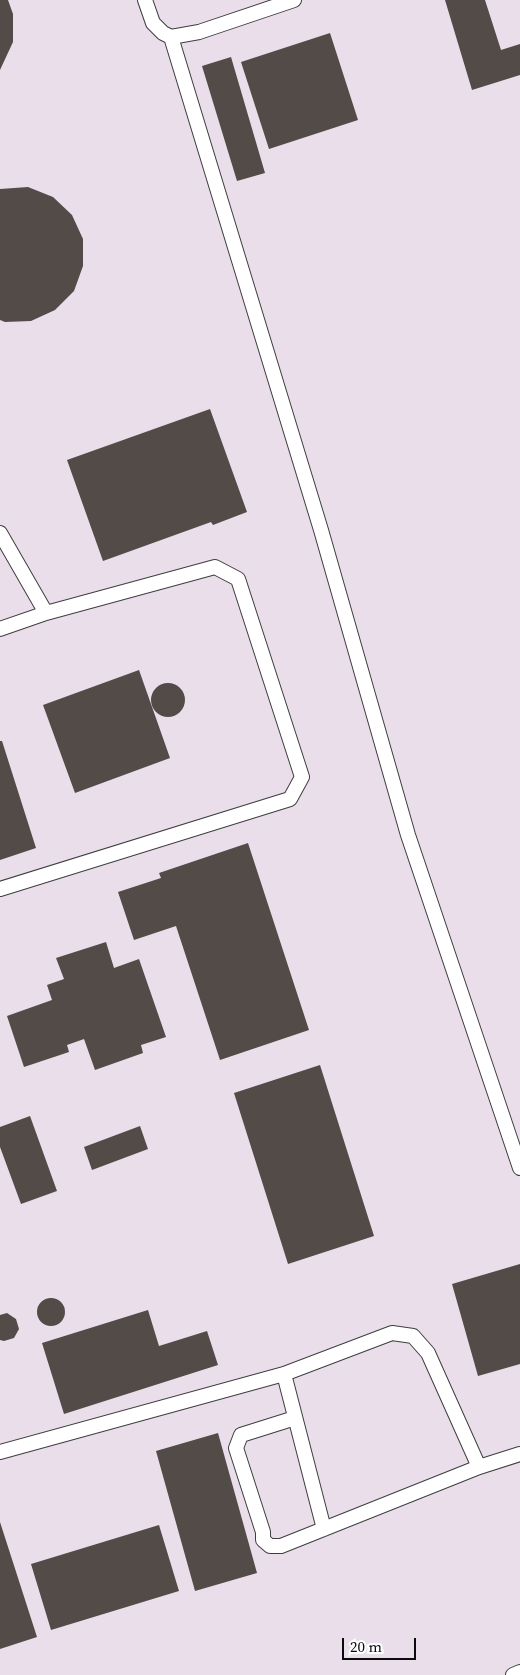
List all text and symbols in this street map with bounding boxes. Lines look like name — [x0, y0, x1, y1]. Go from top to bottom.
scale bar — [345, 1628, 419, 1660]
text: 20 m — [350, 1636, 382, 1657]

